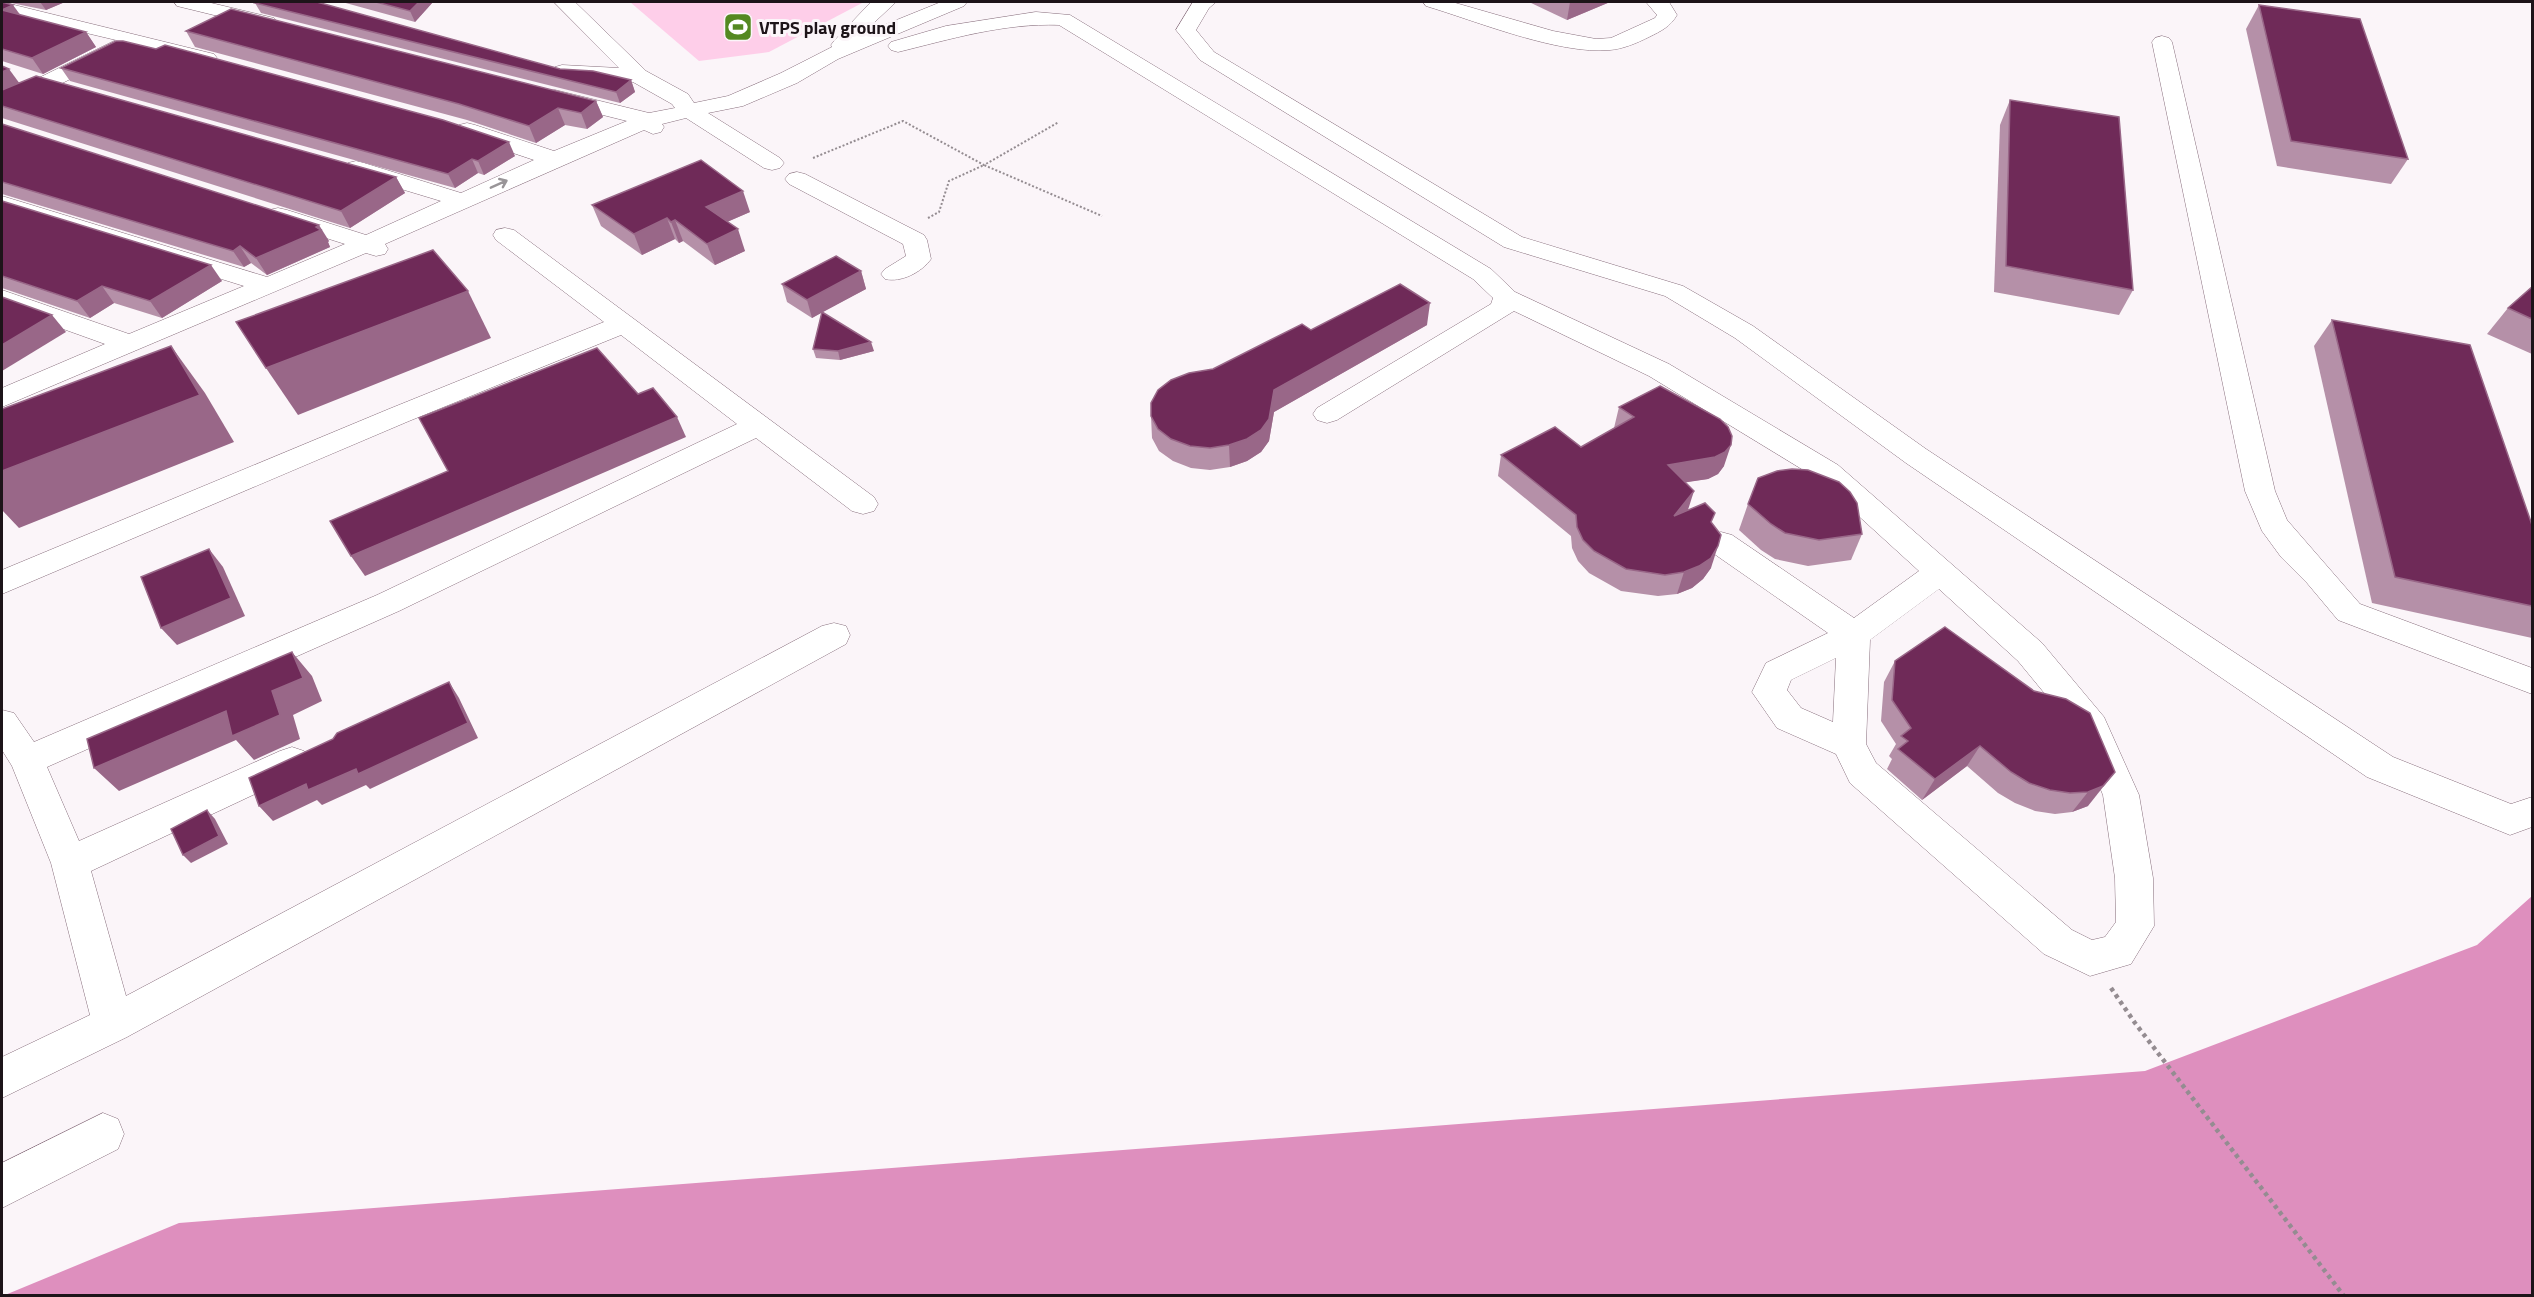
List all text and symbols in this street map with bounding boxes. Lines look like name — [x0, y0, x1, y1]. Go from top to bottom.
sports icon: VTPS play ground — [722, 11, 754, 43]
place label: VTPS play ground — [759, 14, 896, 41]
one-way arrow — [489, 177, 507, 189]

